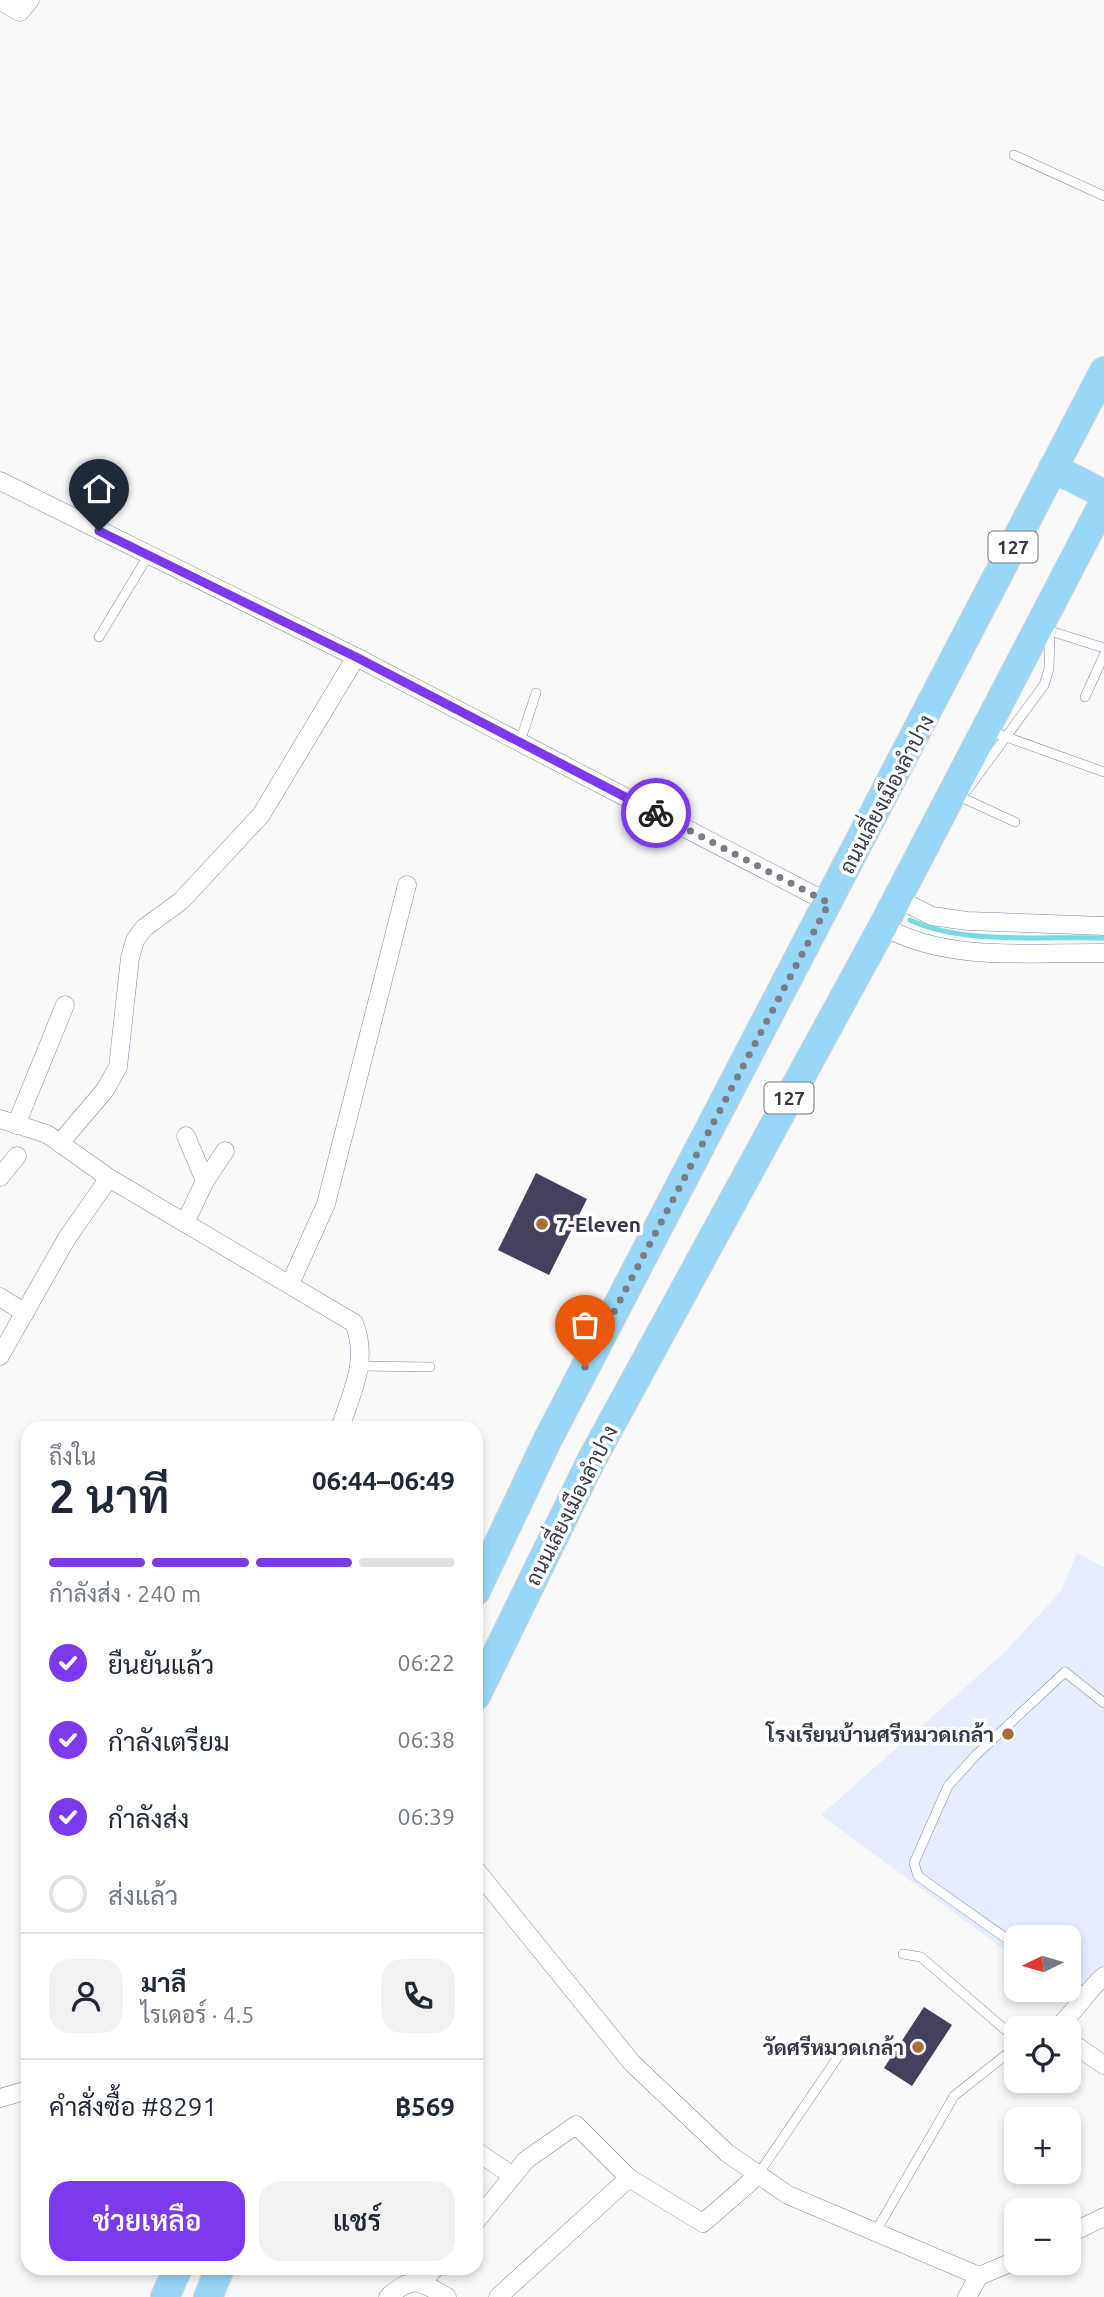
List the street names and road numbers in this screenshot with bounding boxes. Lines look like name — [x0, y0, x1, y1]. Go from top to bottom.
road number: 127 — [988, 532, 1038, 562]
street label: ถนนเลี่ยงเมืองลำปาง — [828, 707, 938, 877]
road number: 127 — [764, 1082, 814, 1114]
street label: ถนนเลี่ยงเมืองลำปาง — [514, 1418, 622, 1589]

